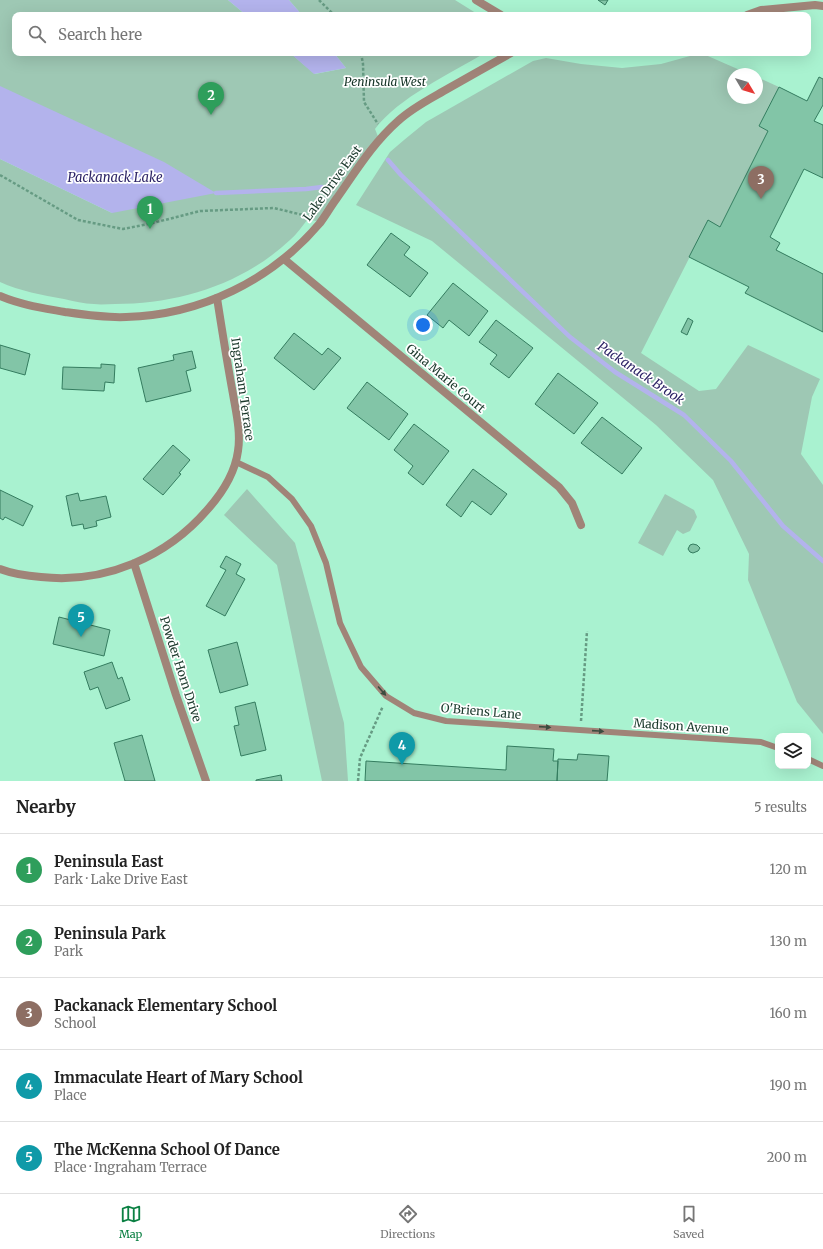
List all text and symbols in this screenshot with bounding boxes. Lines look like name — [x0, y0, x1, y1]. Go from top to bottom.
search box — [12, 12, 811, 56]
icon: search — [26, 23, 48, 45]
text: Search here — [58, 25, 142, 44]
north arrow — [727, 68, 763, 104]
park label: Peninsula West — [344, 74, 427, 89]
pin: 2 — [198, 82, 224, 115]
street label: Lake Drive East — [300, 142, 365, 224]
pin: 3 — [748, 166, 774, 199]
water label: Packanack Lake — [67, 169, 163, 186]
pin: 1 — [137, 196, 163, 229]
your location — [413, 315, 433, 335]
street label: Ingraham Terrace — [228, 336, 258, 442]
water label: Packanack Brook — [594, 338, 688, 408]
street label: Gina Marie Court — [403, 341, 489, 416]
pin: 5 — [68, 604, 94, 637]
street label: Powder Horn Drive — [157, 614, 205, 724]
one-way arrow — [377, 685, 386, 696]
street label: O'Briens Lane — [440, 700, 522, 722]
street label: Madison Avenue — [633, 715, 729, 737]
one-way arrow — [539, 724, 551, 731]
one-way arrow — [592, 727, 604, 734]
pin: 4 — [389, 732, 415, 765]
map controls — [775, 733, 811, 769]
button: layers — [775, 733, 811, 769]
text: Nearby — [16, 796, 76, 818]
text: 5 results — [754, 799, 807, 816]
text: Peninsula East — [54, 852, 164, 871]
text: 1 — [26, 861, 32, 878]
text: 120 m — [769, 861, 807, 878]
text: Park · Lake Drive East — [54, 871, 188, 888]
text: Peninsula Park — [54, 924, 166, 943]
text: 2 — [25, 933, 33, 950]
text: 130 m — [770, 933, 807, 950]
text: Park — [54, 943, 83, 960]
text: Packanack Elementary School — [54, 996, 277, 1015]
text: 3 — [25, 1005, 33, 1022]
text: 160 m — [769, 1005, 807, 1022]
text: School — [54, 1015, 96, 1032]
text: Immaculate Heart of Mary School — [54, 1068, 303, 1087]
text: 4 — [25, 1077, 33, 1094]
text: 190 m — [770, 1077, 807, 1094]
text: Place — [54, 1087, 87, 1104]
text: The McKenna School Of Dance — [54, 1140, 280, 1159]
text: 5 — [25, 1149, 33, 1166]
text: 200 m — [767, 1149, 807, 1166]
text: Place · Ingraham Terrace — [54, 1159, 207, 1176]
tab: Map — [119, 1203, 142, 1241]
tab: Directions — [380, 1203, 435, 1241]
tab: Saved — [673, 1203, 704, 1241]

